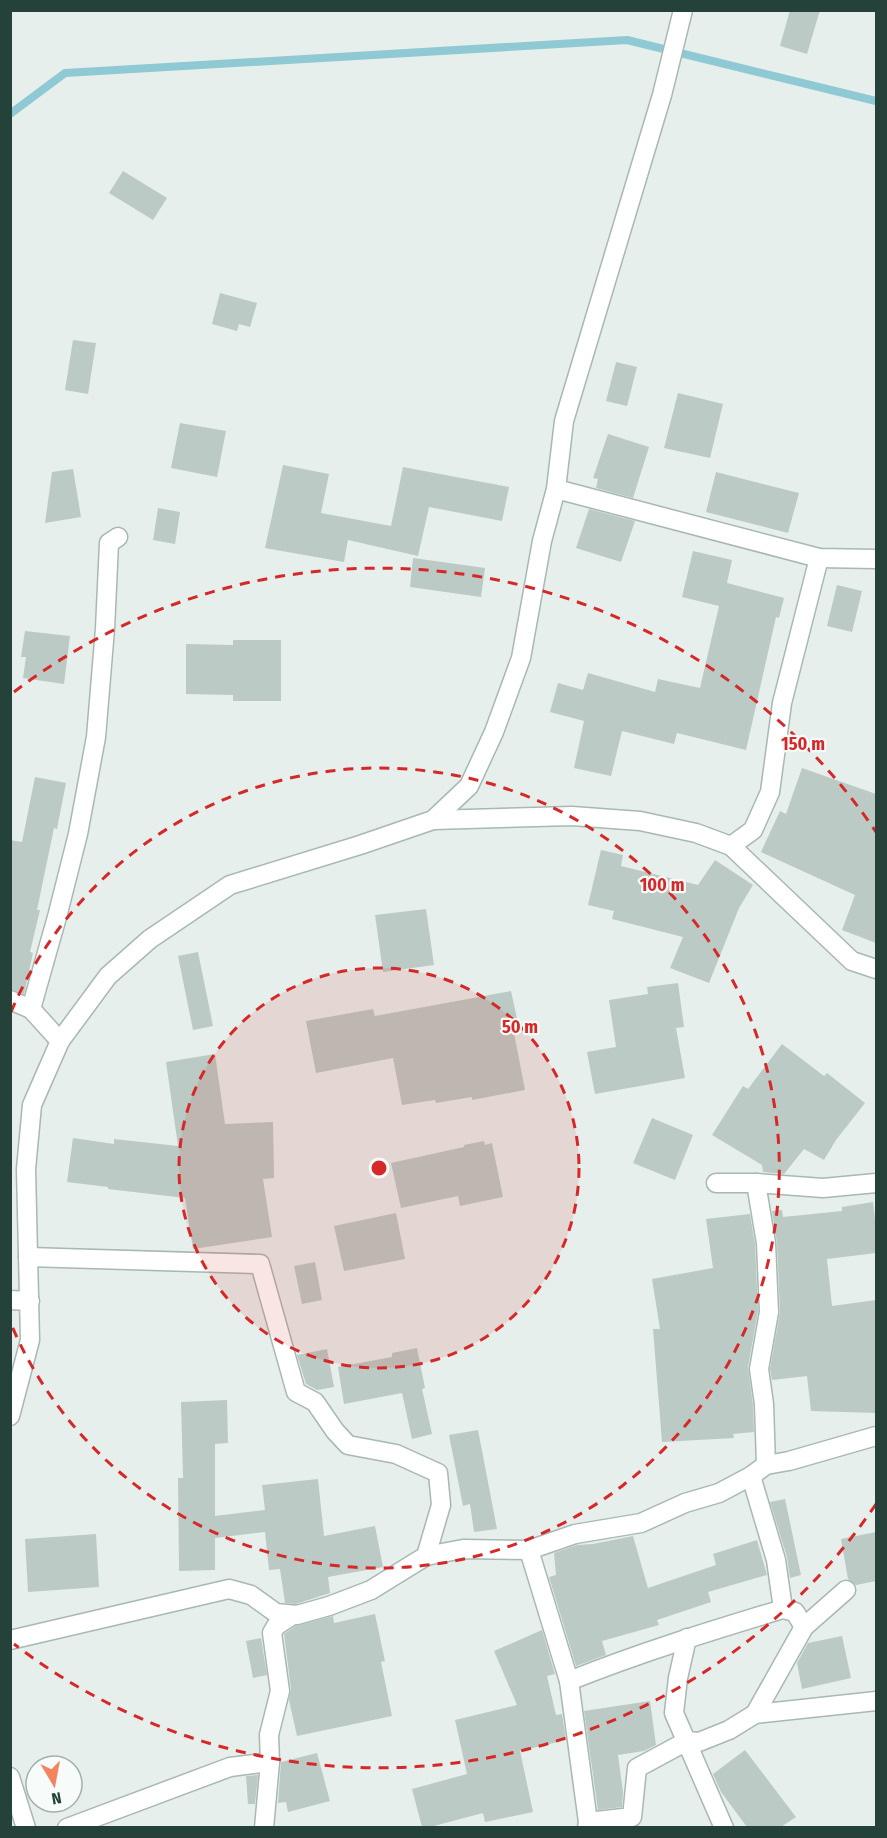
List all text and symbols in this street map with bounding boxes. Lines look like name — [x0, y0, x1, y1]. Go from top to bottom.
text: 150 m — [781, 733, 825, 755]
text: 100 m — [640, 874, 684, 896]
text: 50 m — [502, 1016, 538, 1038]
centre of rings — [369, 1158, 389, 1178]
north arrow — [24, 1754, 84, 1814]
text: N — [50, 1788, 63, 1808]

